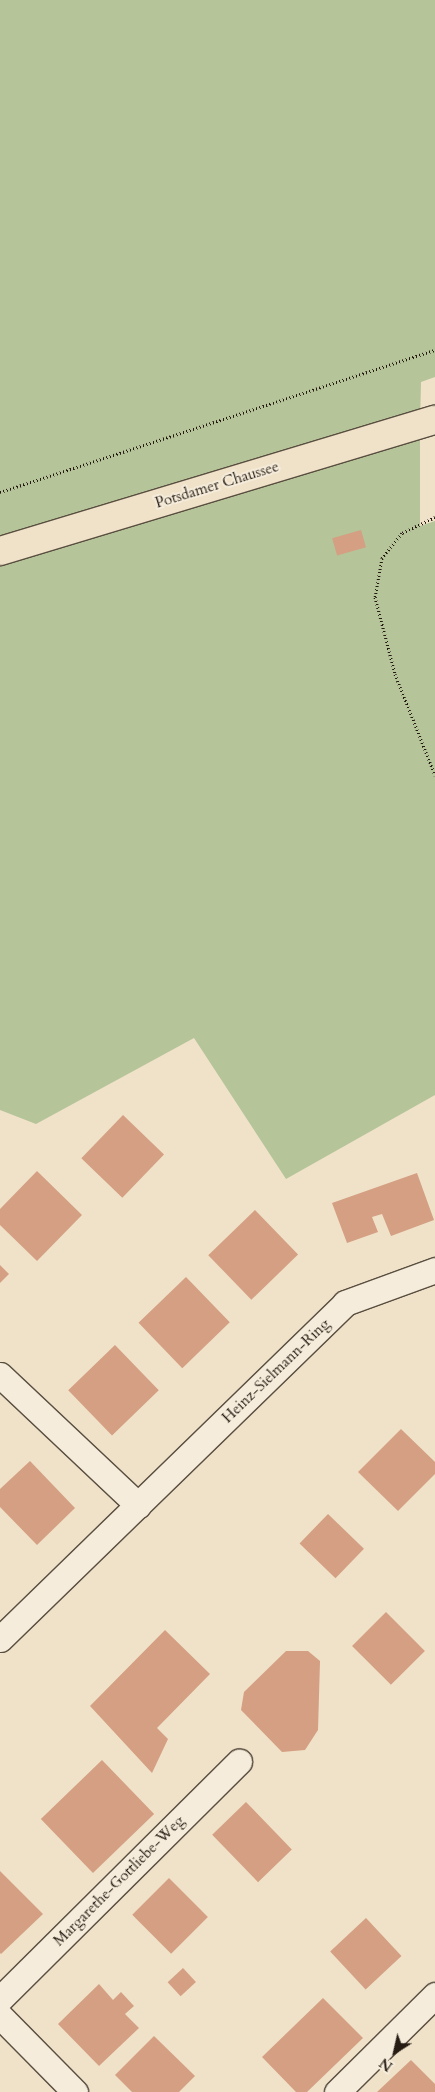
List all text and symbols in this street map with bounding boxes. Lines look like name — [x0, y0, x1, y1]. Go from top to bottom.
street label: Potsdamer Chaussee — [153, 458, 281, 512]
street label: Heinz-Sielmann-Ring — [219, 1315, 333, 1427]
street label: Margarethe-Gottliebe-Weg — [50, 1812, 188, 1950]
north arrow — [370, 2027, 420, 2077]
text: N — [376, 2053, 397, 2076]

